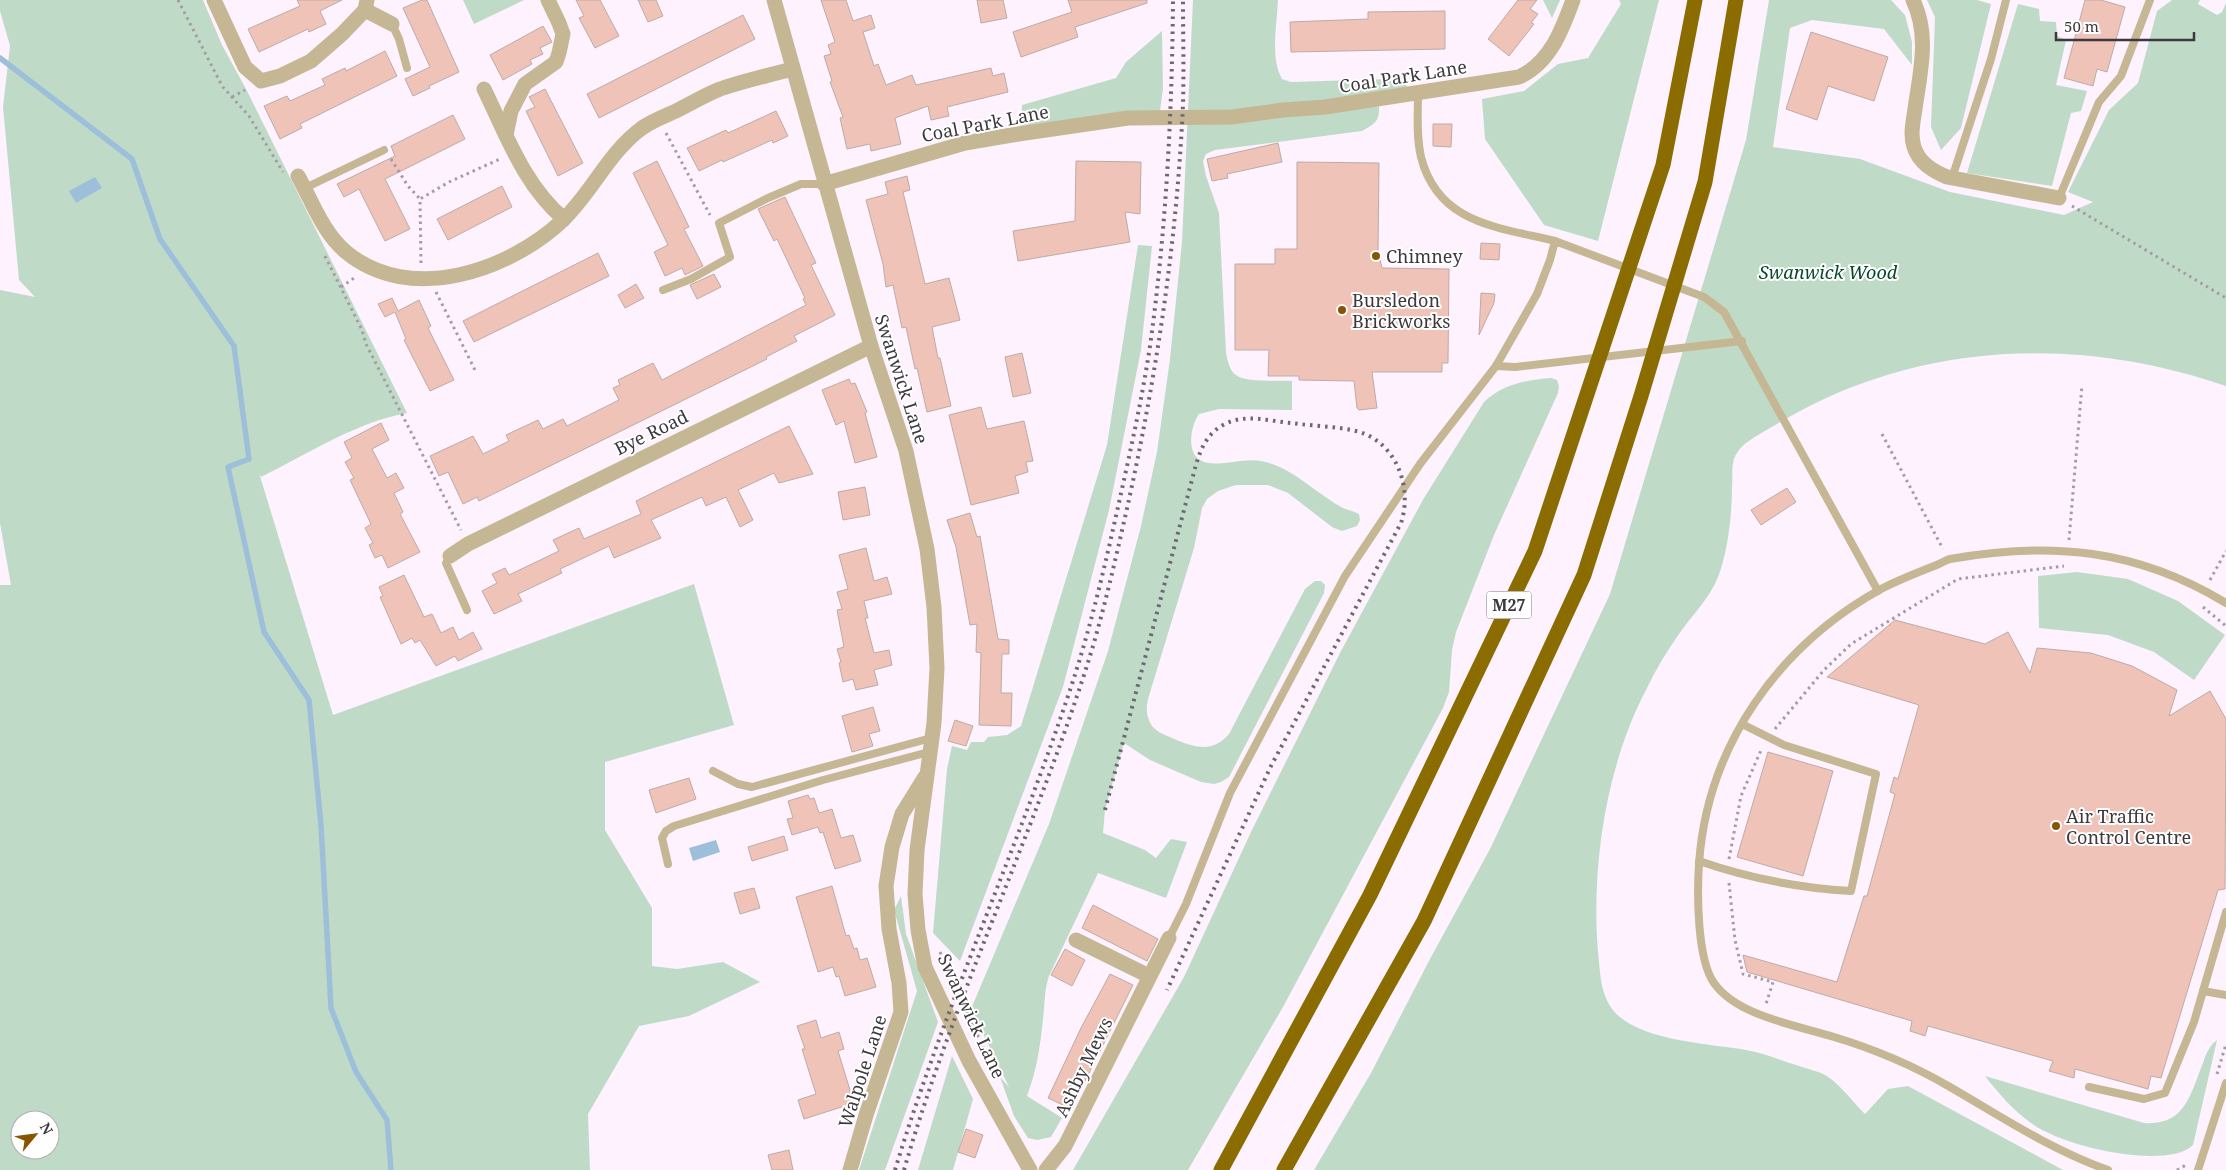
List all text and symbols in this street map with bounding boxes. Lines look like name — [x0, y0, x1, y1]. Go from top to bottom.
scale bar — [2056, 10, 2194, 42]
text: 50 m — [2064, 16, 2099, 36]
street label: Coal Park Lane — [1337, 54, 1469, 98]
street label: Coal Park Lane — [919, 99, 1051, 147]
place label: Chimney — [1386, 244, 1463, 268]
marker: Chimney — [1370, 250, 1382, 262]
park label: Swanwick Wood — [1759, 260, 1898, 284]
place label: Bursledon Brickworks — [1352, 288, 1450, 333]
marker: Bursledon Brickworks — [1336, 304, 1348, 316]
street label: Swanwick Lane — [870, 311, 934, 447]
street label: Bye Road — [610, 404, 692, 460]
road number: M27 — [1486, 592, 1532, 618]
place label: Air Traffic Control Centre — [2066, 804, 2191, 849]
marker: Air Traffic Control Centre — [2050, 820, 2062, 832]
street label: Swanwick Lane — [933, 950, 1011, 1082]
street label: Walpole Lane — [832, 1012, 892, 1130]
street label: Ashby Mews — [1049, 1013, 1117, 1121]
north arrow — [10, 1110, 60, 1160]
text: N — [36, 1119, 58, 1138]

